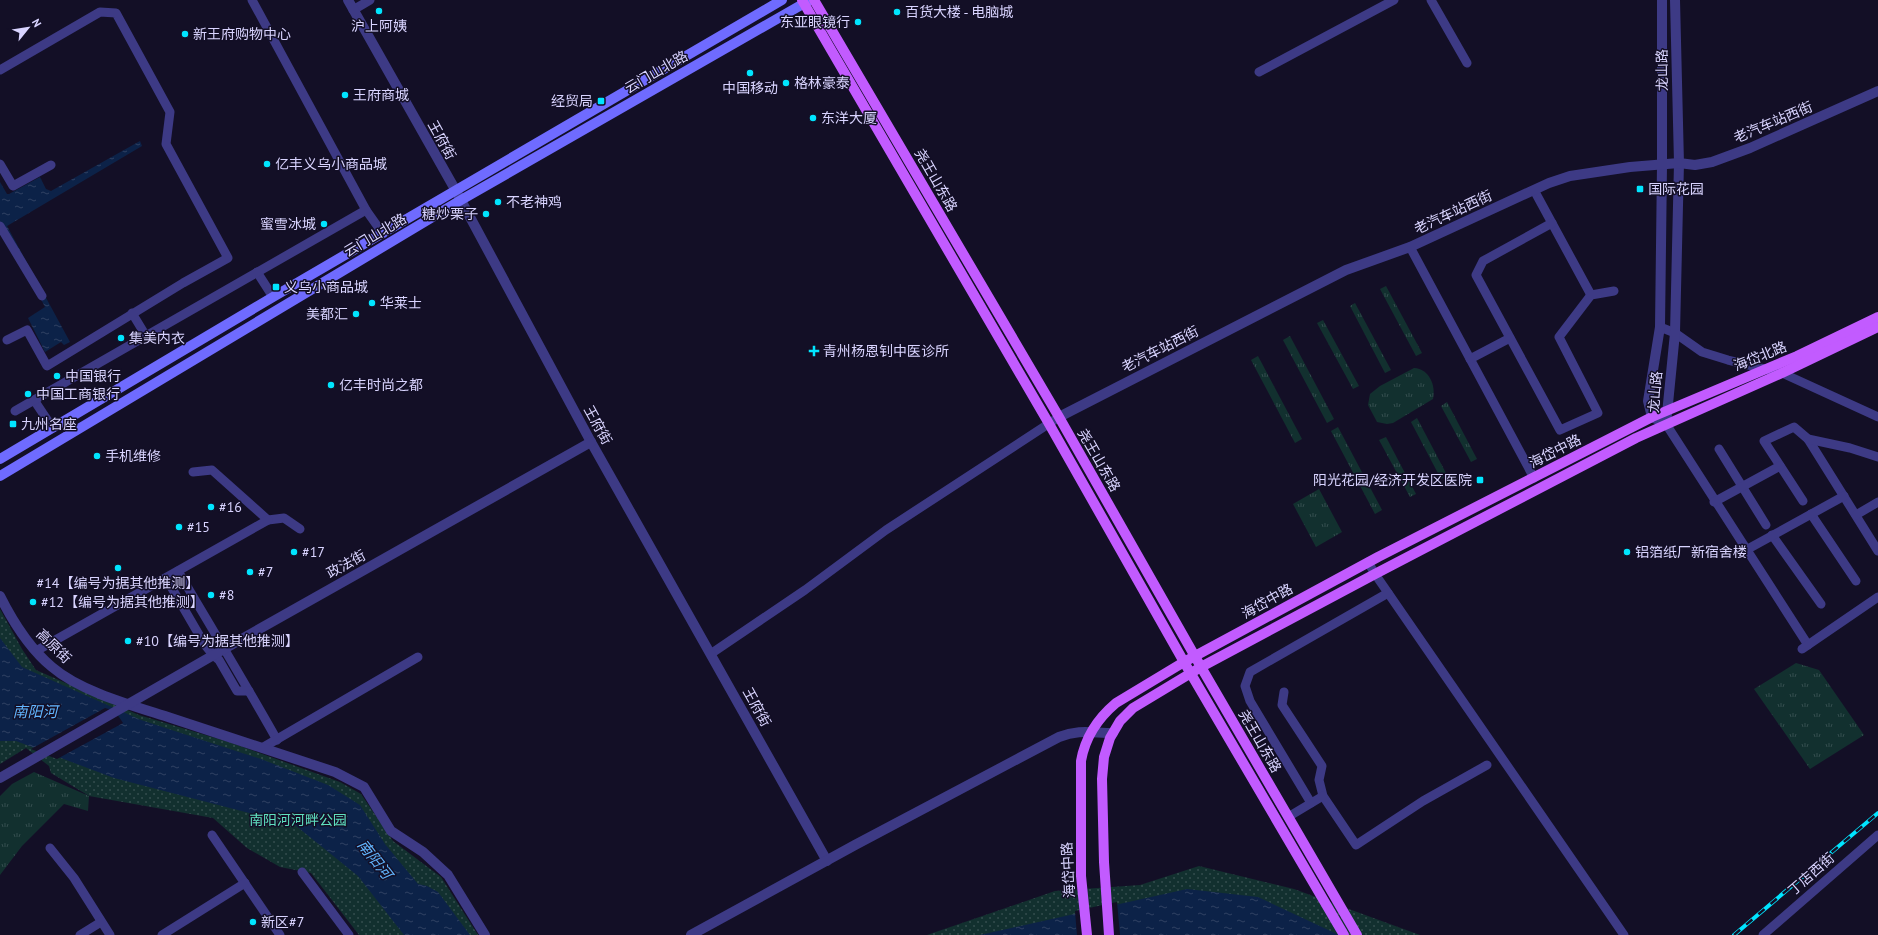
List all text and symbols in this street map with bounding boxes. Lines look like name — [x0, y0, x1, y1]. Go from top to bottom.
place label: 百货大楼 - 电脑城 — [905, 3, 1013, 21]
marker: 沪上阿姨 — [374, 6, 384, 16]
marker: 百货大楼 - 电脑城 — [892, 7, 902, 17]
north arrow — [8, 8, 48, 48]
place label: 东亚眼镜行 — [780, 13, 850, 31]
text: N — [29, 16, 45, 30]
place label: 沪上阿姨 — [351, 17, 407, 35]
marker: 东亚眼镜行 — [853, 17, 863, 27]
place label: 新王府购物中心 — [193, 25, 291, 43]
marker: 新王府购物中心 — [180, 29, 190, 39]
street label: 云门山北路 — [621, 47, 691, 97]
street label: 龙山路 — [1653, 49, 1671, 91]
marker: 中国移动 — [745, 68, 755, 78]
place label: 格林豪泰 — [794, 74, 850, 92]
marker: 格林豪泰 — [781, 78, 791, 88]
place label: 中国移动 — [722, 79, 778, 97]
place label: 王府商城 — [353, 86, 409, 104]
marker: 王府商城 — [340, 90, 350, 100]
place label: 经贸局 — [551, 92, 593, 110]
marker: 经贸局 — [596, 96, 606, 106]
street label: 老汽车站西街 — [1731, 97, 1815, 147]
place label: 东洋大厦 — [821, 109, 877, 127]
marker: 东洋大厦 — [808, 113, 818, 123]
street label: 王府街 — [424, 117, 460, 163]
street label: 尧王山东路 — [911, 145, 961, 215]
place label: 亿丰义乌小商品城 — [275, 155, 387, 173]
marker: 亿丰义乌小商品城 — [262, 159, 272, 169]
place label: 国际花园 — [1648, 180, 1704, 198]
marker: 国际花园 — [1635, 184, 1645, 194]
street label: 老汽车站西街 — [1411, 186, 1495, 238]
place label: 不老神鸡 — [506, 193, 562, 211]
marker: 不老神鸡 — [493, 197, 503, 207]
place label: 糖炒栗子 — [422, 205, 478, 223]
street label: 云门山北路 — [340, 209, 410, 261]
marker: 糖炒栗子 — [481, 209, 491, 219]
place label: 蜜雪冰城 — [260, 215, 316, 233]
marker: 蜜雪冰城 — [319, 219, 329, 229]
place label: 义乌小商品城 — [284, 278, 368, 296]
marker: 义乌小商品城 — [271, 282, 281, 292]
place label: 华莱士 — [380, 294, 422, 312]
marker: 华莱士 — [367, 298, 377, 308]
place label: 美都汇 — [306, 305, 348, 323]
marker: 美都汇 — [351, 309, 361, 319]
street label: 老汽车站西街 — [1118, 322, 1202, 376]
place label: 集美内衣 — [129, 329, 185, 347]
marker: 集美内衣 — [116, 333, 126, 343]
street label: 海岱北路 — [1731, 337, 1789, 375]
place label: 青州杨恩钊中医诊所 — [823, 342, 949, 360]
marker: 青州杨恩钊中医诊所 — [808, 345, 820, 357]
place label: 中国银行 — [65, 367, 121, 385]
street label: 龙山路 — [1644, 370, 1666, 414]
marker: 中国银行 — [52, 371, 62, 381]
place label: 亿丰时尚之都 — [339, 376, 423, 394]
marker: 亿丰时尚之都 — [326, 380, 336, 390]
place label: 中国工商银行 — [36, 385, 120, 403]
marker: 中国工商银行 — [23, 389, 33, 399]
street label: 王府街 — [580, 402, 616, 448]
place label: 九州名座 — [21, 415, 77, 433]
marker: 九州名座 — [8, 419, 18, 429]
street label: 尧王山东路 — [1074, 425, 1124, 495]
street label: 海岱中路 — [1526, 430, 1584, 472]
place label: 手机维修 — [105, 447, 161, 465]
marker: 手机维修 — [92, 451, 102, 461]
place label: 阳光花园/经济开发区医院 — [1313, 471, 1472, 489]
marker: 阳光花园/经济开发区医院 — [1475, 475, 1485, 485]
place label: #16 — [219, 498, 242, 516]
marker: #16 — [206, 502, 216, 512]
place label: #15 — [187, 518, 210, 536]
marker: #15 — [174, 522, 184, 532]
place label: #17 — [302, 543, 325, 561]
place label: 铝箔纸厂新宿舍楼 — [1635, 543, 1747, 561]
street label: 政法街 — [323, 546, 369, 582]
marker: #17 — [289, 547, 299, 557]
marker: 铝箔纸厂新宿舍楼 — [1622, 547, 1632, 557]
marker: #14【编号为据其他推测】 — [113, 563, 123, 573]
place label: #7 — [258, 563, 273, 581]
marker: #7 — [245, 567, 255, 577]
place label: #14【编号为据其他推测】 — [37, 574, 199, 592]
street label: 海岱中路 — [1238, 580, 1296, 622]
place label: #8 — [219, 586, 234, 604]
marker: #8 — [206, 590, 216, 600]
place label: #12【编号为据其他推测】 — [41, 593, 204, 611]
marker: #12【编号为据其他推测】 — [28, 597, 38, 607]
street label: 高原街 — [33, 625, 75, 667]
place label: #10【编号为据其他推测】 — [136, 632, 299, 650]
marker: #10【编号为据其他推测】 — [123, 636, 133, 646]
street label: 王府街 — [739, 684, 775, 730]
water label: 南阳河 — [12, 702, 60, 721]
street label: 尧王山东路 — [1235, 706, 1285, 776]
park label: 南阳河河畔公园 — [249, 811, 347, 829]
water label: 南阳河 — [354, 835, 398, 885]
street label: 海岱中路 — [1058, 842, 1078, 898]
street label: 丁店西街 — [1784, 849, 1838, 899]
place label: 新区#7 — [261, 913, 304, 931]
marker: 新区#7 — [248, 917, 258, 927]

